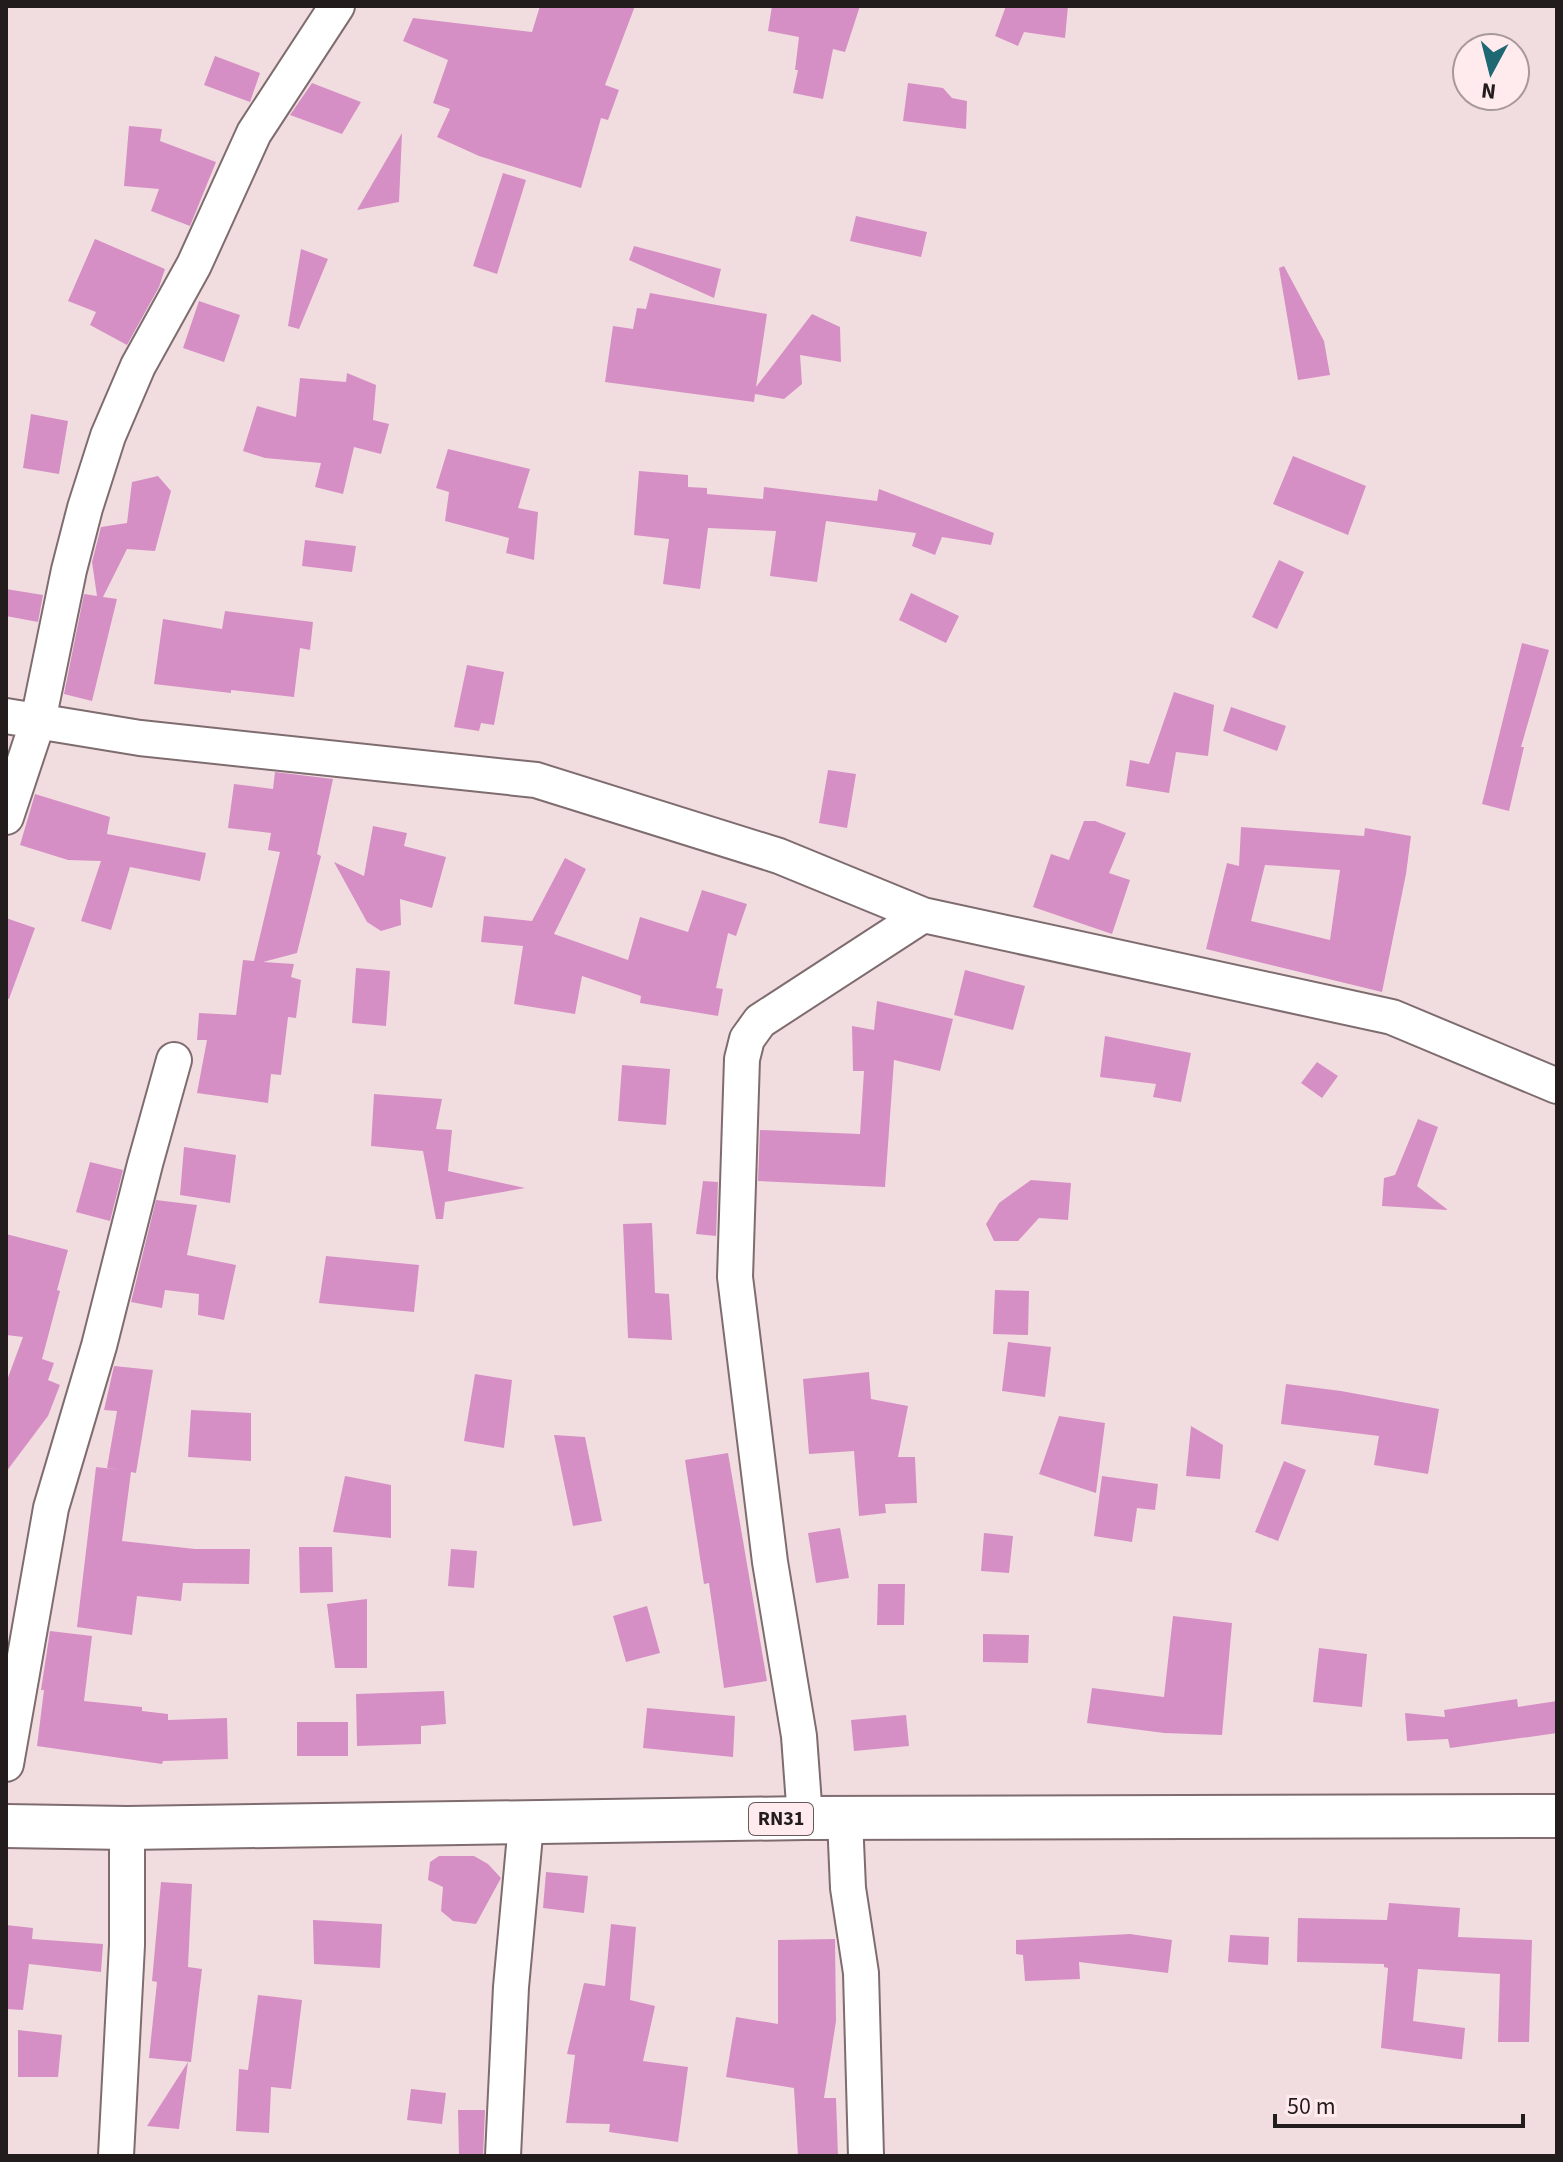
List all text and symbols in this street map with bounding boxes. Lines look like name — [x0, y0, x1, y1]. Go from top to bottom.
north arrow — [1451, 32, 1531, 112]
text: N — [1479, 74, 1498, 108]
road number: RN31 — [749, 1803, 813, 1835]
scale bar — [1275, 2078, 1523, 2128]
text: 50 m — [1287, 2089, 1336, 2124]

